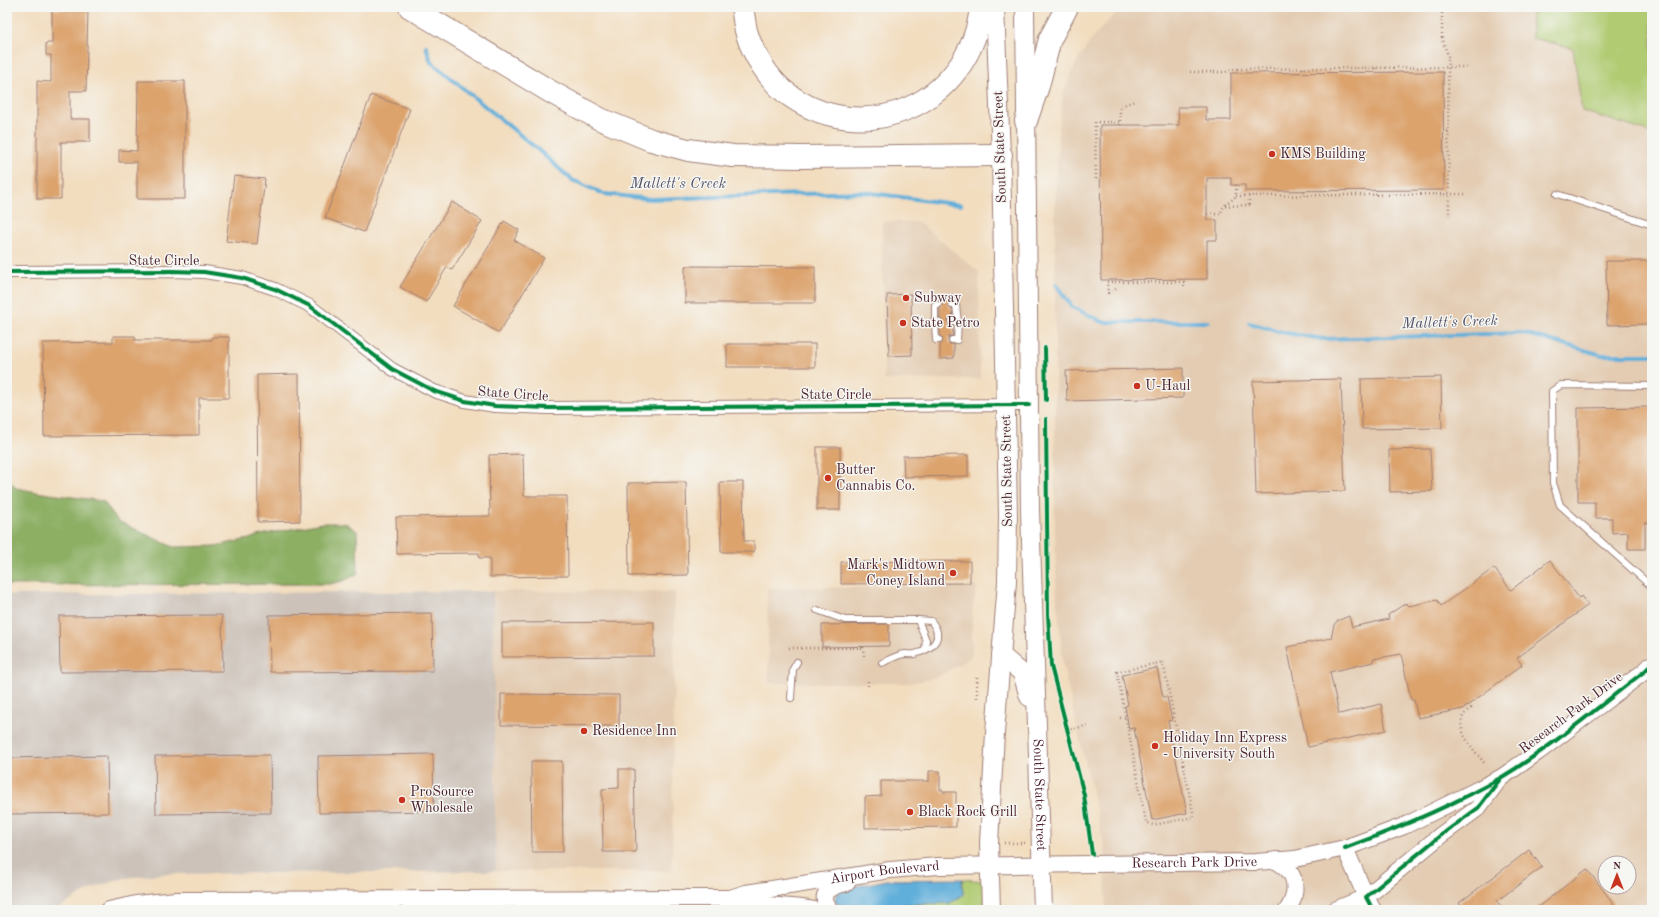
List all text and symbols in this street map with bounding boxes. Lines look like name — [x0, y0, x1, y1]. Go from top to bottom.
street label: South State Street — [991, 91, 1009, 203]
place label: KMS Building — [1280, 147, 1366, 161]
marker: KMS Building — [1267, 149, 1277, 159]
water label: Mallett's Creek — [629, 177, 726, 192]
street label: State Circle — [129, 254, 199, 268]
place label: Subway — [914, 291, 962, 305]
marker: Subway — [901, 293, 911, 303]
water label: Mallett's Creek — [1401, 314, 1498, 332]
place label: State Petro — [911, 316, 980, 330]
marker: State Petro — [898, 318, 908, 328]
place label: U-Haul — [1145, 379, 1191, 393]
marker: U-Haul — [1132, 381, 1142, 391]
street label: State Circle — [477, 385, 549, 403]
street label: State Circle — [801, 388, 871, 402]
street label: South State Street — [999, 415, 1015, 527]
place label: Butter Cannabis Co. — [836, 463, 916, 493]
marker: Butter Cannabis Co. — [823, 473, 833, 483]
place label: Mark's Midtown Coney Island — [847, 558, 945, 588]
marker: Mark's Midtown Coney Island — [948, 568, 958, 578]
street label: Research Park Drive — [1517, 670, 1625, 756]
place label: Residence Inn — [592, 724, 677, 738]
marker: Residence Inn — [579, 726, 589, 736]
place label: Holiday Inn Express - University South — [1163, 731, 1287, 761]
street label: South State Street — [1030, 738, 1048, 851]
marker: Holiday Inn Express - University South — [1150, 741, 1160, 751]
place label: ProSource Wholesale — [410, 785, 474, 815]
marker: ProSource Wholesale — [397, 795, 407, 805]
place label: Black Rock Grill — [918, 805, 1017, 819]
marker: Black Rock Grill — [905, 807, 915, 817]
street label: Research Park Drive — [1131, 855, 1257, 871]
north arrow — [1597, 855, 1637, 895]
street label: Airport Boulevard — [829, 859, 940, 886]
text: N — [1613, 861, 1622, 872]

